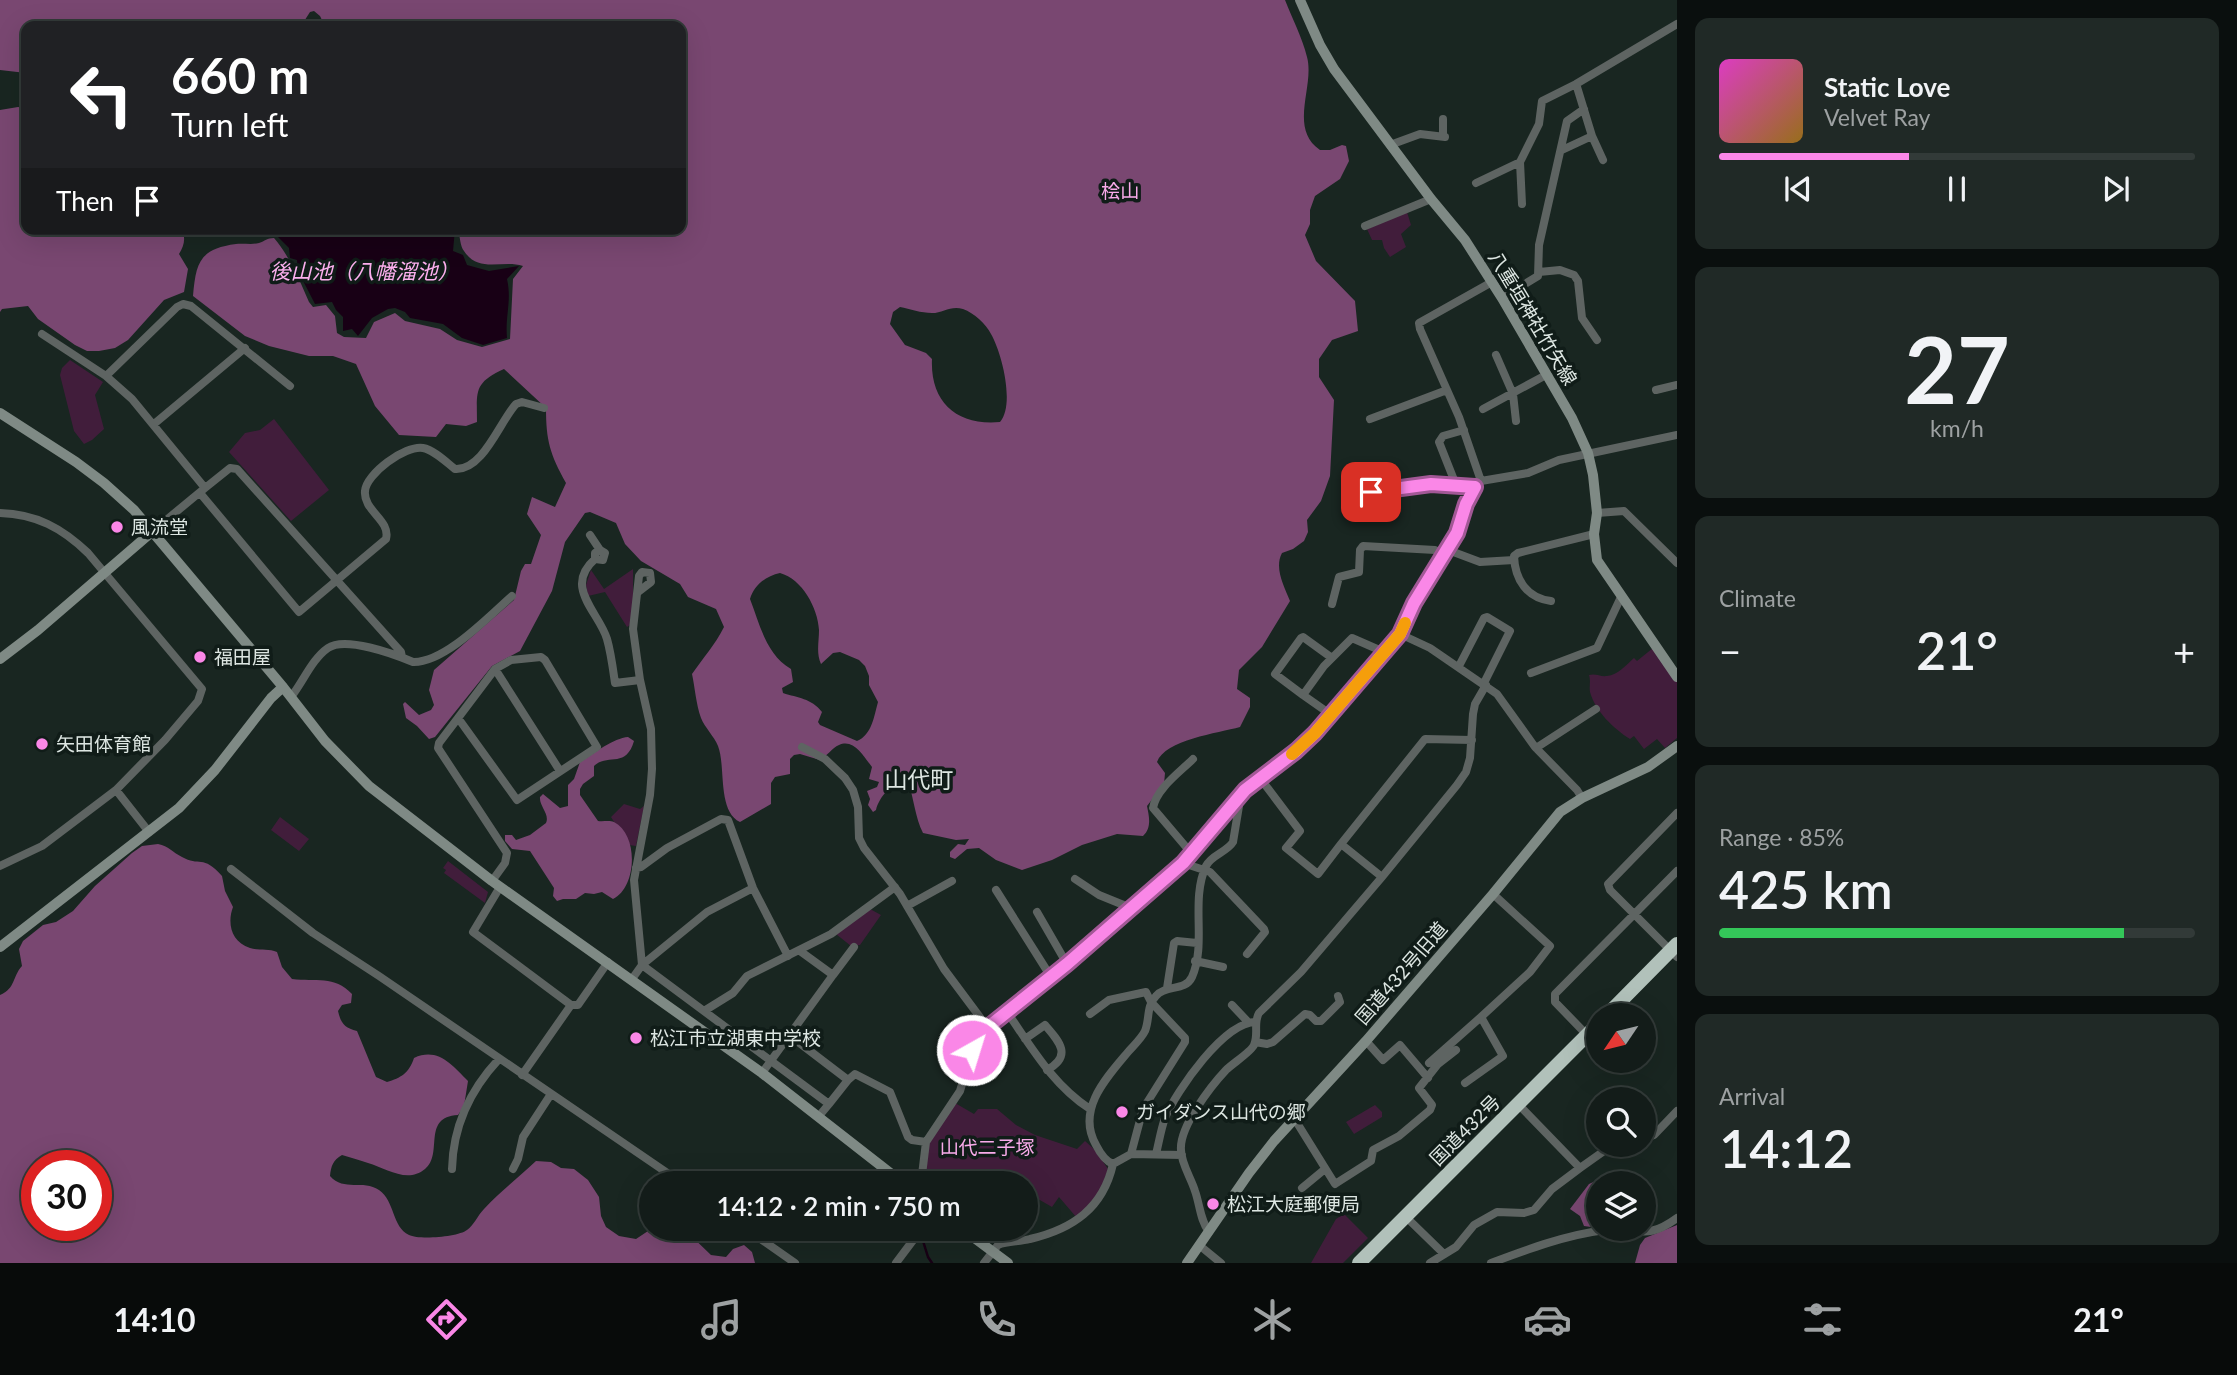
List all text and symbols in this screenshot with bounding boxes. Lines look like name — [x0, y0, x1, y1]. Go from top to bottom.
text: 660 m — [171, 46, 309, 104]
icon: left — [56, 49, 147, 140]
text: Static Love — [1824, 71, 1951, 103]
text: Velvet Ray — [1824, 103, 1930, 131]
text: Turn left — [171, 105, 288, 144]
icon: previous — [1779, 170, 1817, 208]
icon: pause — [1938, 170, 1976, 208]
icon: next — [2097, 170, 2135, 208]
park label: 桧山 — [1101, 179, 1139, 202]
icon: arrive — [128, 182, 166, 220]
text: Then — [56, 185, 114, 217]
street label: 八重垣神社竹矢線 — [1484, 247, 1582, 389]
water label: 後山池（八幡溜池） — [270, 258, 459, 283]
text: 27 — [1904, 314, 2010, 423]
text: km/h — [1930, 414, 1984, 442]
pin — [1341, 462, 1401, 522]
icon: arrive — [1352, 473, 1390, 511]
place label: 風流堂 — [131, 515, 188, 538]
marker: 風流堂 — [109, 519, 125, 535]
text: Climate — [1719, 584, 1796, 612]
text: 21° — [1916, 619, 1998, 681]
text: − — [1719, 628, 1741, 674]
text: + — [2173, 628, 2195, 674]
place label: 福田屋 — [214, 645, 271, 668]
marker: 福田屋 — [192, 649, 208, 665]
place label: 矢田体育館 — [56, 732, 151, 755]
marker: 矢田体育館 — [34, 736, 50, 752]
district label: 山代町 — [885, 765, 954, 793]
text: Range · 85% — [1719, 823, 1844, 851]
text: 425 km — [1719, 858, 1893, 920]
street label: 国道432号旧道 — [1350, 917, 1451, 1029]
north arrow — [1586, 1003, 1656, 1073]
map controls — [1586, 1003, 1656, 1241]
position arrow — [935, 1013, 1009, 1087]
place label: 松江市立湖東中学校 — [650, 1026, 821, 1049]
marker: 松江市立湖東中学校 — [628, 1030, 644, 1046]
text: Arrival — [1719, 1082, 1785, 1110]
button: search — [1586, 1087, 1656, 1157]
street label: 国道432号 — [1425, 1090, 1505, 1170]
place label: ガイダンス山代の郷 — [1136, 1100, 1306, 1123]
marker: ガイダンス山代の郷 — [1114, 1104, 1130, 1120]
text: 14:12 — [1719, 1117, 1853, 1179]
park label: 山代二子塚 — [939, 1135, 1035, 1158]
speed limit sign: 30 — [21, 1150, 112, 1241]
button: layers — [1586, 1171, 1656, 1241]
text: 14:12 · 2 min · 750 m — [716, 1190, 961, 1222]
place label: 松江大庭郵便局 — [1227, 1192, 1360, 1215]
marker: 松江大庭郵便局 — [1205, 1196, 1221, 1212]
icon: directions — [422, 1295, 471, 1344]
icon: music — [697, 1295, 746, 1344]
icon: phone — [972, 1295, 1021, 1344]
icon: climate — [1248, 1295, 1297, 1344]
icon: car — [1523, 1295, 1572, 1344]
icon: filters — [1798, 1295, 1847, 1344]
text: 14:10 — [113, 1300, 196, 1339]
text: 21° — [2073, 1300, 2124, 1339]

